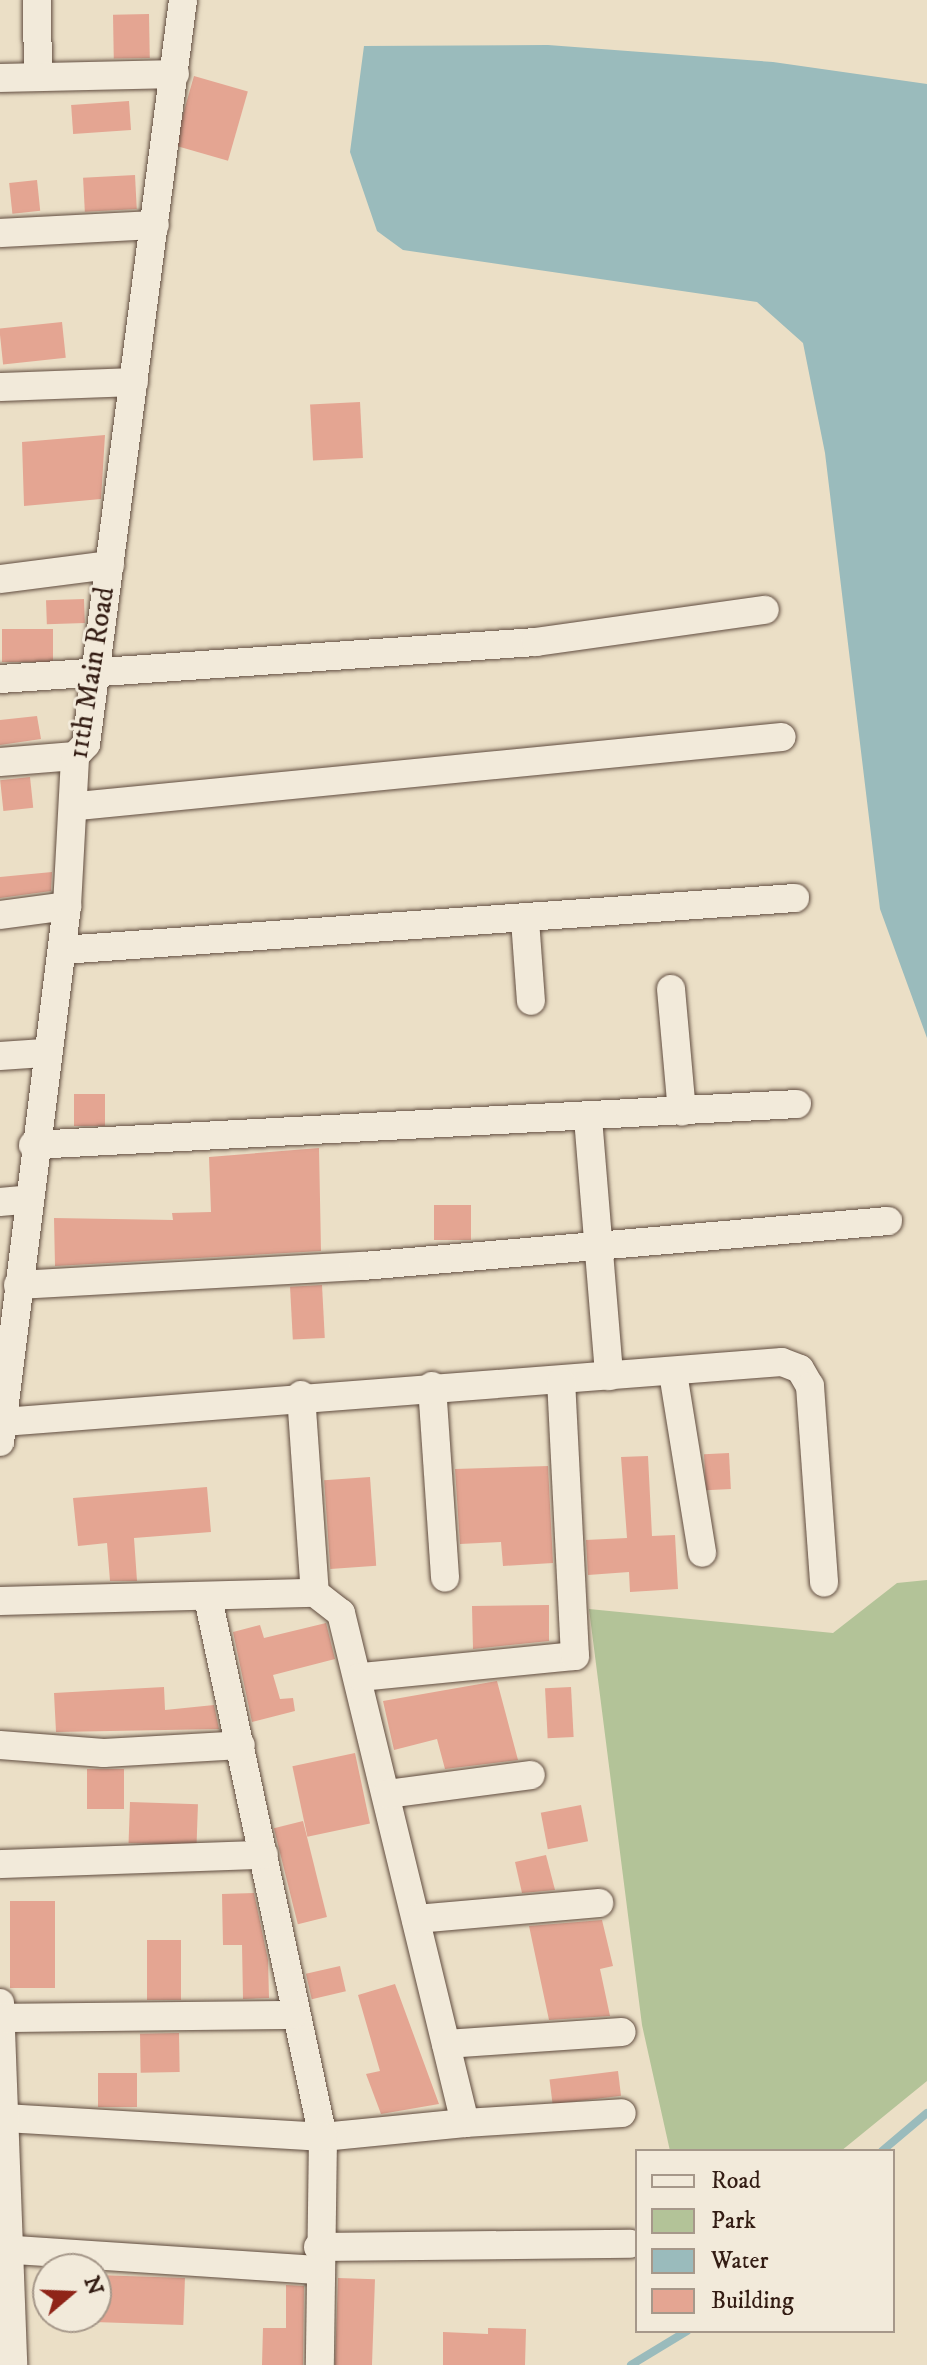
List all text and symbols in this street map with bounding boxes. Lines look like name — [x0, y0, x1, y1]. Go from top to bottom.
street label: 11th Main Road — [62, 585, 122, 761]
legend — [635, 2149, 895, 2333]
text: Road — [711, 2166, 761, 2196]
text: Park — [711, 2206, 756, 2236]
text: Water — [711, 2246, 768, 2276]
north arrow — [32, 2253, 112, 2333]
text: N — [78, 2273, 109, 2299]
text: Building — [711, 2286, 794, 2316]

